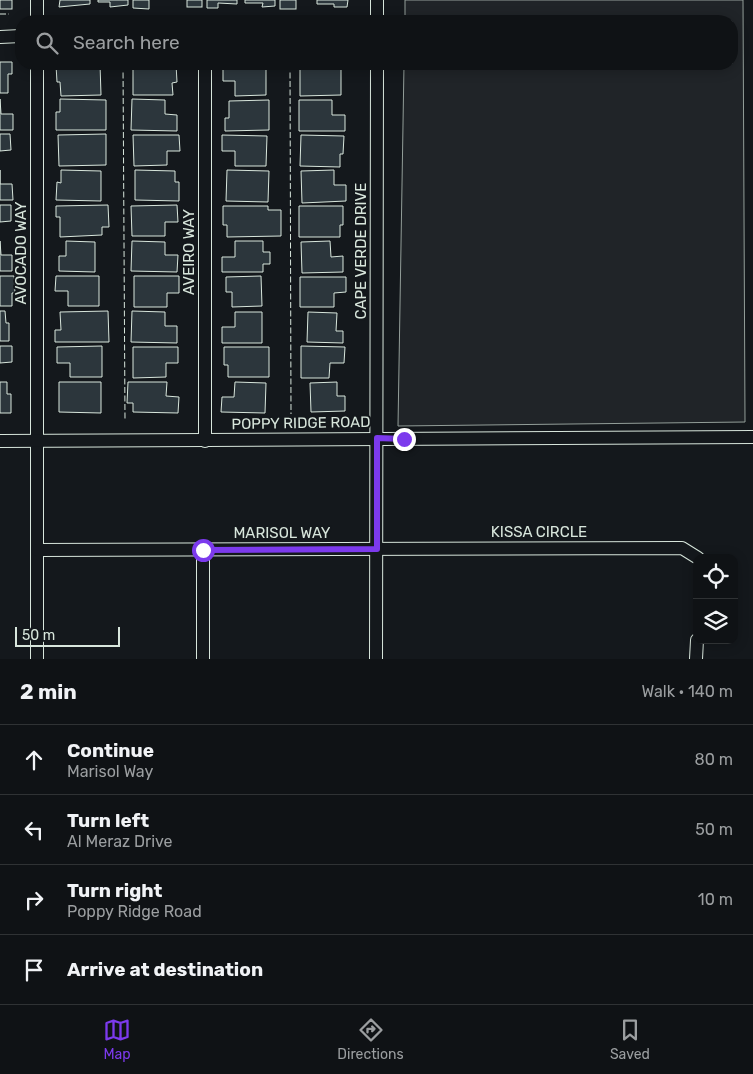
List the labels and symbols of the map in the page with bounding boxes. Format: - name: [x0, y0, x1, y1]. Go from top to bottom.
- street label: CAPE VERDE DRIVE: [352, 183, 370, 319]
- street label: AVOCADO WAY: [12, 201, 30, 305]
- street label: AVEIRO WAY: [180, 209, 198, 295]
- street label: POPPY RIDGE ROAD: [231, 413, 371, 433]
- route end: [393, 428, 416, 451]
- street label: KISSA CIRCLE: [491, 523, 587, 541]
- street label: MARISOL WAY: [233, 524, 331, 542]
- route start: [192, 539, 215, 562]
- scale bar: [15, 624, 120, 647]

